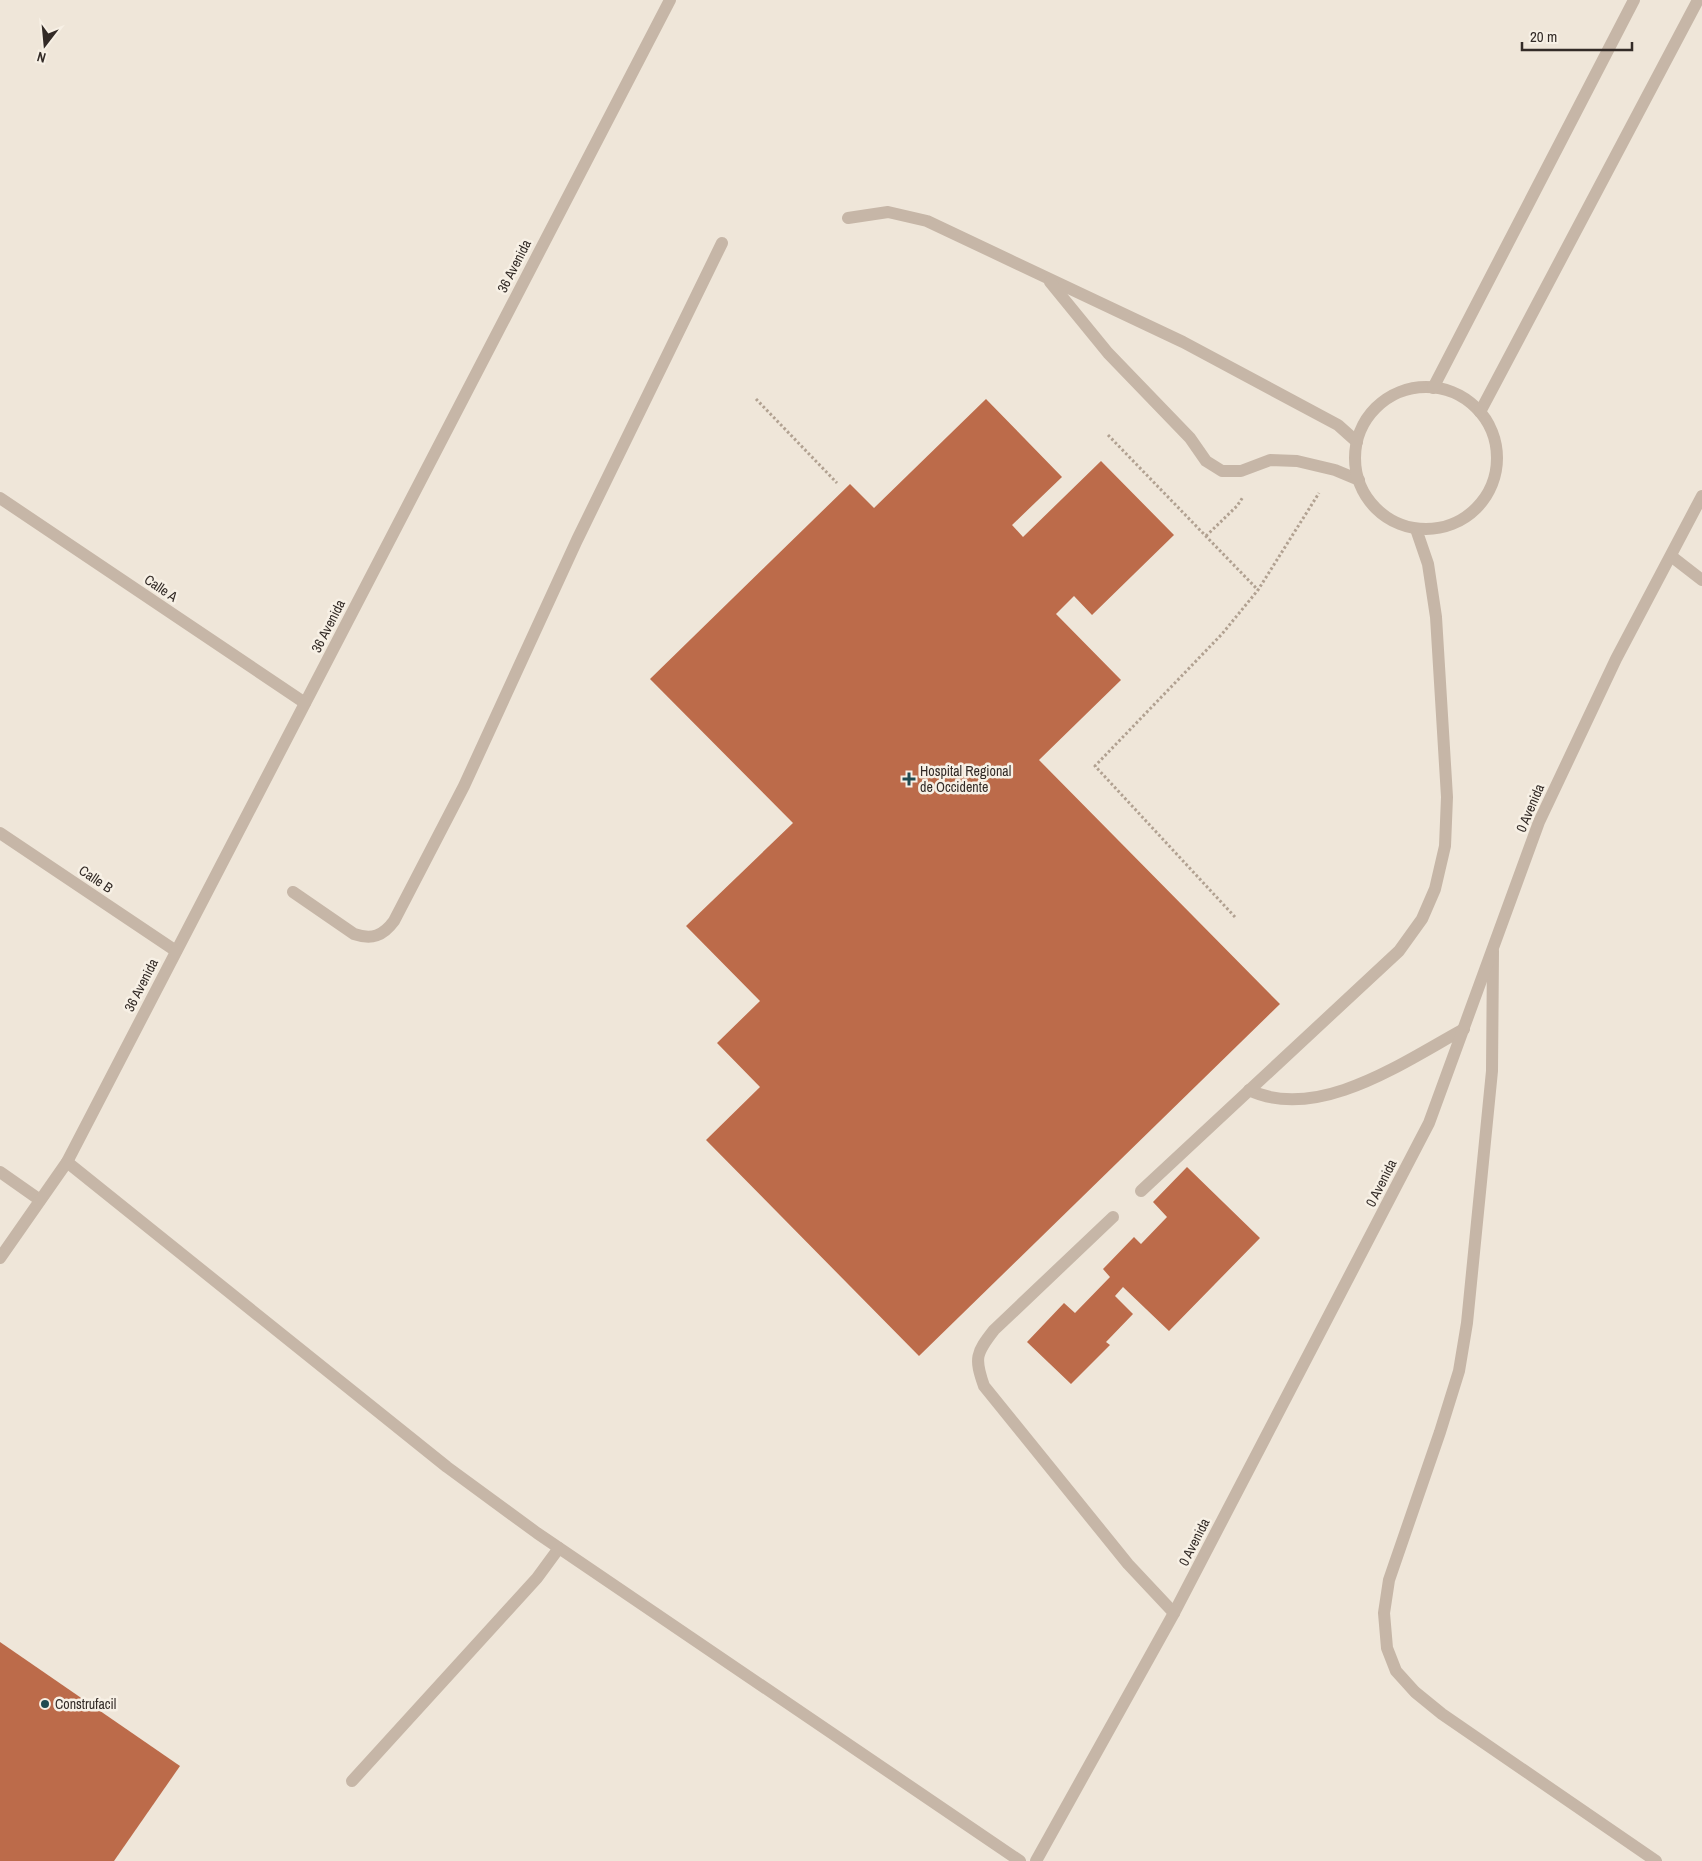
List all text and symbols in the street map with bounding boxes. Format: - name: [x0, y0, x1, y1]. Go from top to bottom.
- north arrow: [20, 20, 70, 70]
- scale bar: [1522, 20, 1632, 52]
- text: 20 m: [1530, 26, 1557, 47]
- text: N: [35, 48, 48, 67]
- street label: 36 Avenida: [493, 236, 535, 296]
- street label: Calle A: [141, 570, 181, 606]
- street label: 36 Avenida: [307, 596, 349, 656]
- place label: Hospital Regional de Occidente: [920, 762, 1011, 796]
- marker: Hospital Regional de Occidente: [902, 772, 916, 786]
- street label: 0 Avenida: [1512, 781, 1548, 835]
- street label: Calle B: [76, 861, 117, 897]
- street label: 36 Avenida: [120, 955, 162, 1015]
- street label: 0 Avenida: [1361, 1156, 1401, 1210]
- street label: 0 Avenida: [1174, 1515, 1214, 1569]
- place label: Construfacil: [55, 1695, 116, 1713]
- marker: Construfacil: [39, 1698, 51, 1710]

